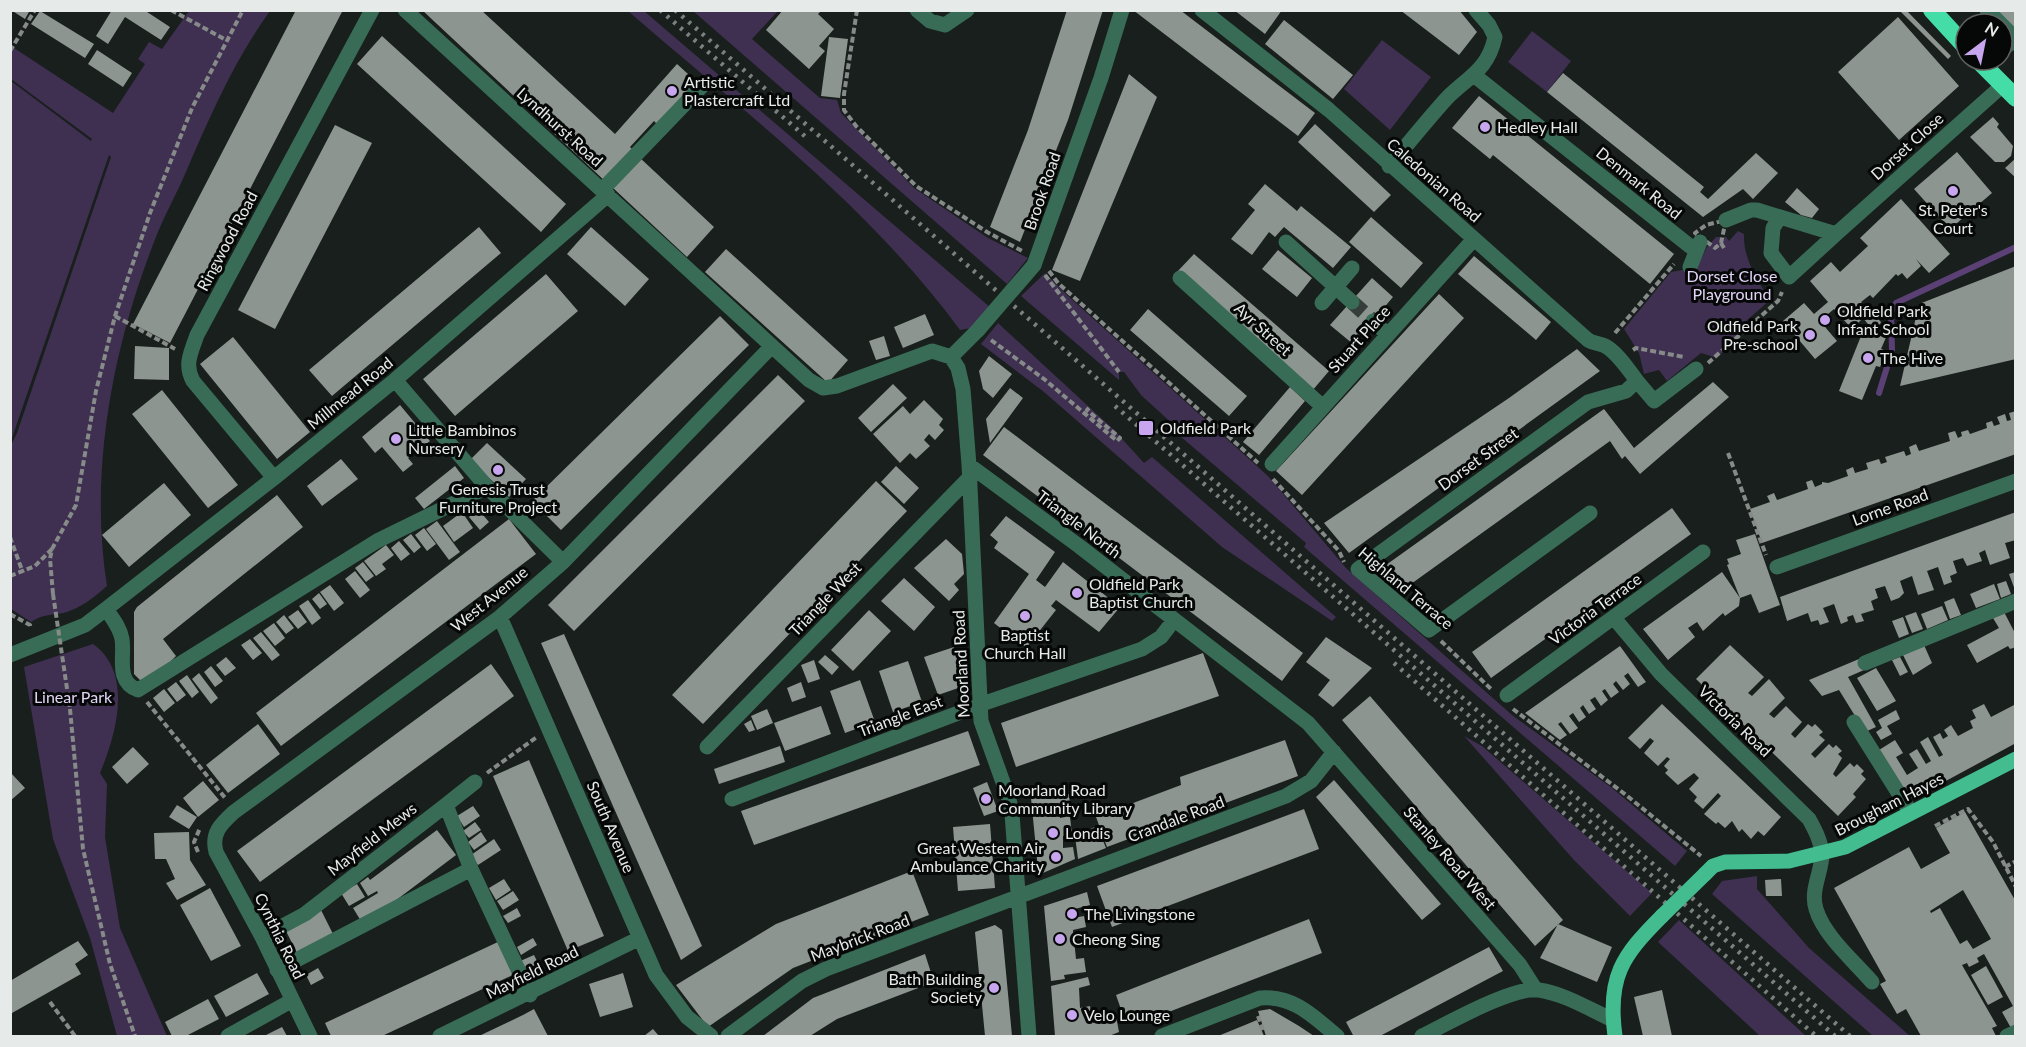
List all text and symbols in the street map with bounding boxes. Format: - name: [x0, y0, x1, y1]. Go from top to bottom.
- north arrow: [1954, 12, 2014, 72]
- text: N: [1982, 18, 2002, 40]
- place label: Artistic Plastercraft Ltd: [684, 72, 790, 109]
- street label: Lyndhurst Road: [514, 83, 607, 170]
- marker: Artistic Plastercraft Ltd: [665, 84, 679, 98]
- street label: Dorset Close: [1867, 108, 1947, 183]
- place label: Hedley Hall: [1497, 117, 1578, 136]
- marker: Hedley Hall: [1478, 120, 1492, 134]
- street label: Caledonian Road: [1384, 134, 1485, 226]
- street label: Denmark Road: [1593, 142, 1686, 223]
- street label: Brook Road: [1019, 149, 1064, 232]
- marker: St. Peter's Court: [1946, 184, 1960, 198]
- street label: Ringwood Road: [192, 188, 261, 294]
- place label: St. Peter's Court: [1918, 200, 1988, 237]
- park label: Dorset Close Playground: [1687, 266, 1777, 303]
- street label: Ayr Street: [1231, 298, 1296, 359]
- street label: Stuart Place: [1324, 301, 1394, 376]
- place label: Oldfield Park Infant School: [1837, 301, 1929, 338]
- marker: Oldfield Park Infant School: [1818, 313, 1832, 327]
- place label: Oldfield Park Pre-school: [1707, 316, 1799, 353]
- marker: Oldfield Park Pre-school: [1803, 328, 1817, 342]
- place label: The Hive: [1880, 348, 1943, 367]
- marker: The Hive: [1861, 351, 1875, 365]
- street label: Millmead Road: [303, 352, 396, 433]
- place label: Oldfield Park: [1160, 418, 1252, 437]
- marker: Oldfield Park: [1137, 419, 1155, 437]
- place label: Little Bambinos Nursery: [408, 420, 516, 457]
- street label: Dorset Street: [1434, 423, 1522, 494]
- marker: Little Bambinos Nursery: [389, 432, 403, 446]
- marker: Genesis Trust Furniture Project: [491, 463, 505, 477]
- place label: Genesis Trust Furniture Project: [439, 479, 557, 516]
- street label: Lorne Road: [1849, 484, 1930, 529]
- street label: Triangle North: [1033, 486, 1125, 561]
- street label: Highland Terrace: [1355, 542, 1458, 633]
- street label: Triangle West: [785, 558, 865, 640]
- street label: West Avenue: [446, 562, 531, 635]
- street label: Victoria Terrace: [1545, 569, 1645, 649]
- place label: Oldfield Park Baptist Church: [1089, 574, 1193, 611]
- marker: Oldfield Park Baptist Church: [1070, 586, 1084, 600]
- marker: Baptist Church Hall: [1018, 609, 1032, 623]
- street label: Moorland Road: [948, 610, 973, 718]
- place label: Baptist Church Hall: [984, 625, 1066, 662]
- street label: Victoria Road: [1695, 681, 1776, 760]
- park label: Linear Park: [34, 687, 113, 706]
- street label: Triangle East: [855, 691, 945, 740]
- street label: Brougham Hayes: [1831, 768, 1946, 839]
- street label: South Avenue: [584, 778, 639, 876]
- place label: Moorland Road Community Library: [998, 780, 1133, 817]
- street label: Crandale Road: [1125, 791, 1227, 846]
- marker: Moorland Road Community Library: [979, 792, 993, 806]
- street label: Mayfield Mews: [323, 798, 420, 879]
- street label: Stanley Road West: [1400, 802, 1501, 914]
- place label: Londis: [1065, 823, 1110, 842]
- marker: Londis: [1046, 826, 1060, 840]
- place label: Great Western Air Ambulance Charity: [910, 838, 1045, 875]
- marker: Great Western Air Ambulance Charity: [1049, 850, 1063, 864]
- street label: Cynthia Road: [251, 890, 309, 982]
- place label: The Livingstone: [1084, 904, 1195, 923]
- marker: The Livingstone: [1065, 907, 1079, 921]
- street label: Maybrick Road: [808, 910, 912, 965]
- place label: Cheong Sing: [1072, 929, 1160, 948]
- marker: Cheong Sing: [1053, 932, 1067, 946]
- street label: Mayfield Road: [482, 941, 581, 1002]
- place label: Bath Building Society: [888, 969, 983, 1006]
- marker: Bath Building Society: [987, 981, 1001, 995]
- place label: Velo Lounge: [1084, 1005, 1170, 1024]
- marker: Velo Lounge: [1065, 1008, 1079, 1022]

